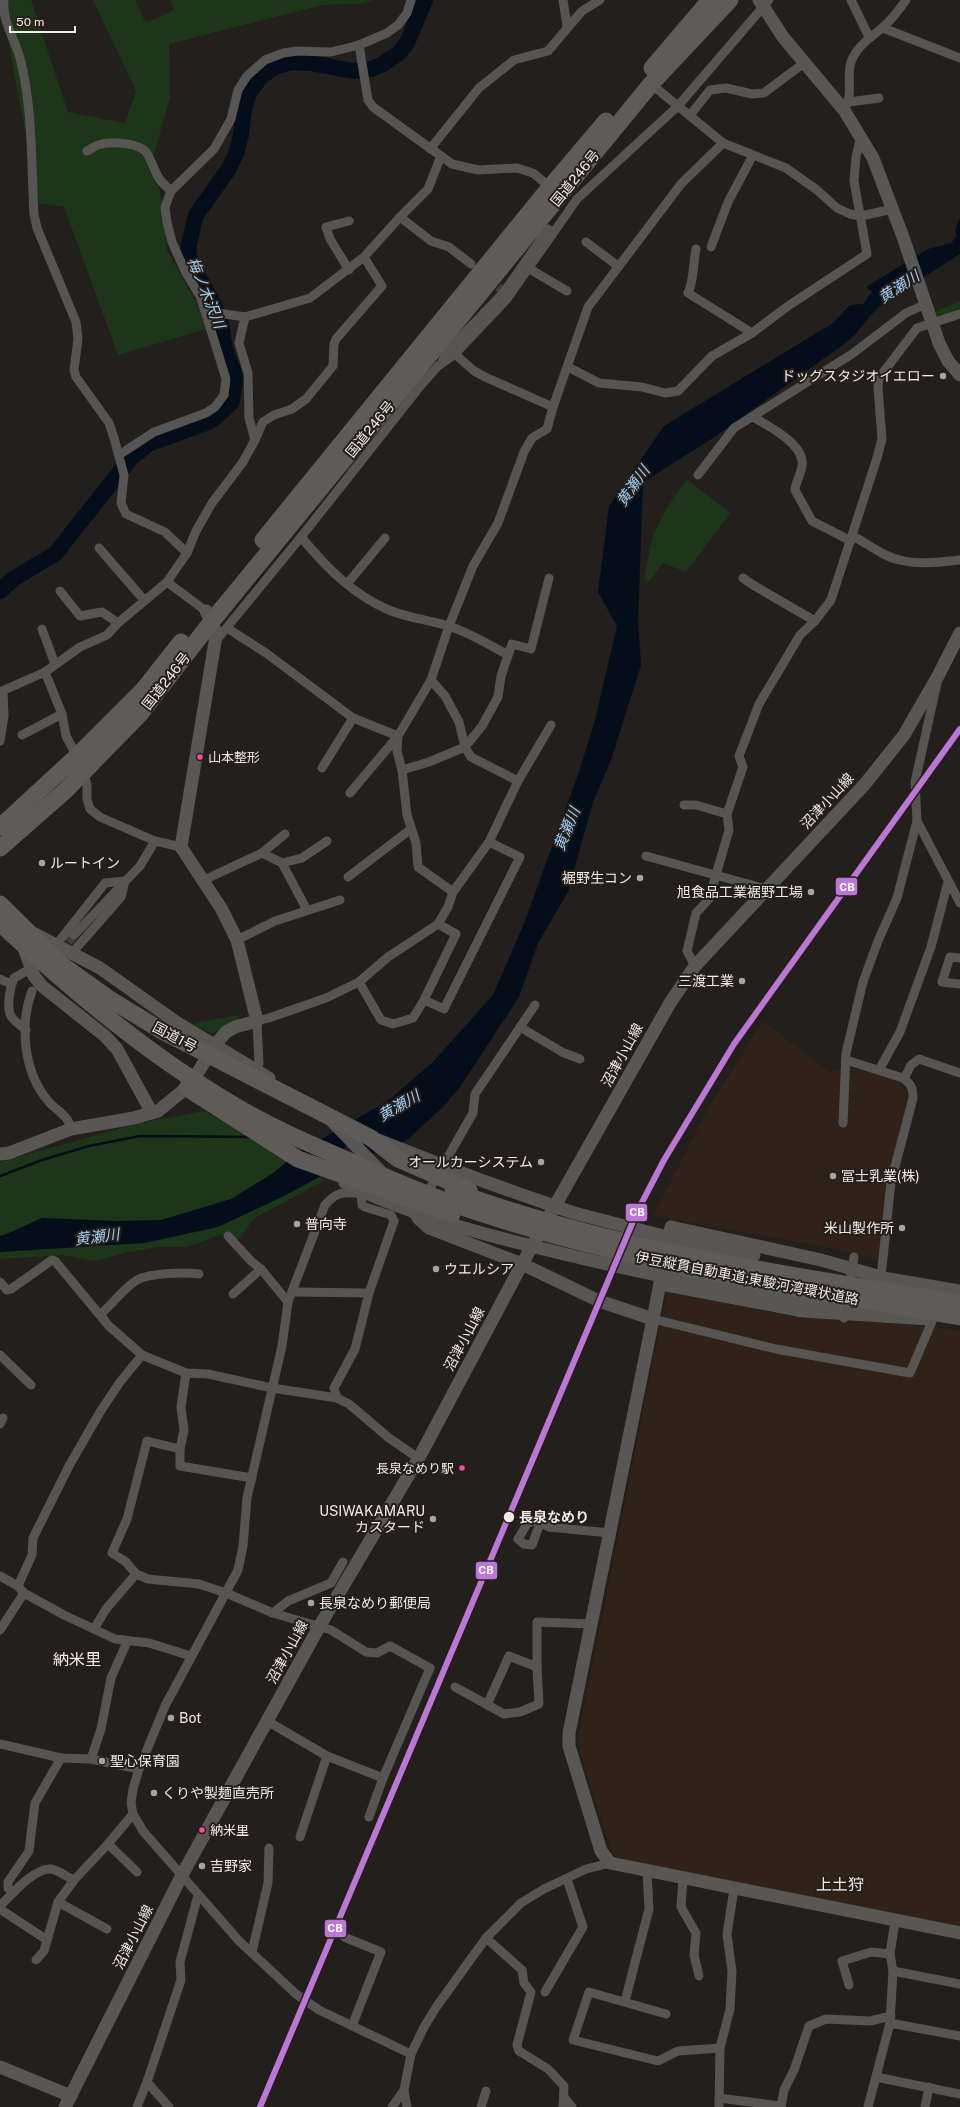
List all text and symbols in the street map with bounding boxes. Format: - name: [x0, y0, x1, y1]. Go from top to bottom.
- scale bar: [10, 8, 75, 34]
- text: 50 m: [16, 15, 44, 29]
- street label: 国道246号: [547, 147, 603, 209]
- water label: 梅ノ木沢川: [185, 255, 229, 333]
- water label: 黄瀬川: [875, 266, 924, 306]
- place label: ドッグスタジオイエロー: [781, 368, 935, 384]
- marker: ドッグスタジオイエロー: [938, 371, 948, 381]
- street label: 国道246号: [342, 398, 398, 460]
- water label: 黄瀬川: [613, 461, 654, 509]
- street label: 国道246号: [139, 649, 193, 713]
- place label: 山本整形: [208, 750, 260, 765]
- marker: 山本整形: [195, 752, 205, 762]
- street label: 沼津小山線: [797, 770, 857, 832]
- water label: 黄瀬川: [550, 803, 584, 853]
- place label: ルートイン: [50, 855, 120, 871]
- marker: ルートイン: [37, 858, 47, 868]
- place label: 裾野生コン: [562, 870, 632, 886]
- marker: 裾野生コン: [635, 873, 645, 883]
- line badge: CB: [835, 877, 858, 896]
- text: CB: [839, 881, 855, 893]
- place label: 旭食品工業裾野工場: [677, 884, 803, 900]
- marker: 旭食品工業裾野工場: [806, 887, 816, 897]
- place label: 三渡工業: [678, 973, 734, 989]
- marker: 三渡工業: [737, 976, 747, 986]
- street label: 国道1号: [150, 1019, 200, 1055]
- street label: 沼津小山線: [598, 1021, 646, 1089]
- water label: 黄瀬川: [375, 1086, 424, 1124]
- place label: オールカーシステム: [408, 1154, 533, 1170]
- marker: オールカーシステム: [536, 1157, 546, 1167]
- place label: 冨士乳業(株): [841, 1168, 920, 1184]
- marker: 冨士乳業(株): [828, 1171, 838, 1181]
- line badge: CB: [625, 1203, 648, 1222]
- text: CB: [629, 1206, 645, 1218]
- place label: 普向寺: [305, 1216, 347, 1232]
- marker: 普向寺: [292, 1219, 302, 1229]
- place label: 米山製作所: [824, 1220, 894, 1236]
- marker: 米山製作所: [897, 1223, 907, 1233]
- water label: 黄瀬川: [74, 1225, 122, 1248]
- street label: 伊豆縦貫自動車道;東駿河湾環状道路: [634, 1248, 860, 1308]
- place label: ウエルシア: [444, 1261, 514, 1277]
- marker: ウエルシア: [431, 1264, 441, 1274]
- street label: 沼津小山線: [441, 1304, 487, 1374]
- place label: 長泉なめり駅: [376, 1461, 454, 1476]
- marker: 長泉なめり駅: [457, 1463, 467, 1473]
- place label: USIWAKAMARU カスタード: [319, 1503, 425, 1535]
- place label: 長泉なめり: [519, 1509, 589, 1525]
- marker: 長泉なめり: [502, 1510, 516, 1524]
- marker: USIWAKAMARU カスタード: [428, 1514, 438, 1524]
- line badge: CB: [475, 1561, 498, 1580]
- text: CB: [478, 1564, 494, 1576]
- place label: 長泉なめり郵便局: [319, 1595, 431, 1611]
- marker: 長泉なめり郵便局: [306, 1598, 316, 1608]
- street label: 沼津小山線: [263, 1618, 311, 1686]
- district label: 納米里: [53, 1650, 101, 1669]
- place label: Bot: [179, 1710, 201, 1726]
- marker: Bot: [166, 1713, 176, 1723]
- place label: 聖心保育園: [110, 1753, 180, 1769]
- marker: 聖心保育園: [97, 1756, 107, 1766]
- place label: くりや製麺直売所: [162, 1785, 274, 1801]
- marker: くりや製麺直売所: [149, 1788, 159, 1798]
- place label: 納米里: [210, 1823, 249, 1838]
- marker: 納米里: [197, 1825, 207, 1835]
- place label: 吉野家: [210, 1858, 252, 1874]
- marker: 吉野家: [197, 1861, 207, 1871]
- district label: 上土狩: [816, 1875, 864, 1894]
- street label: 沼津小山線: [110, 1902, 156, 1972]
- line badge: CB: [324, 1919, 347, 1938]
- text: CB: [327, 1922, 343, 1934]

